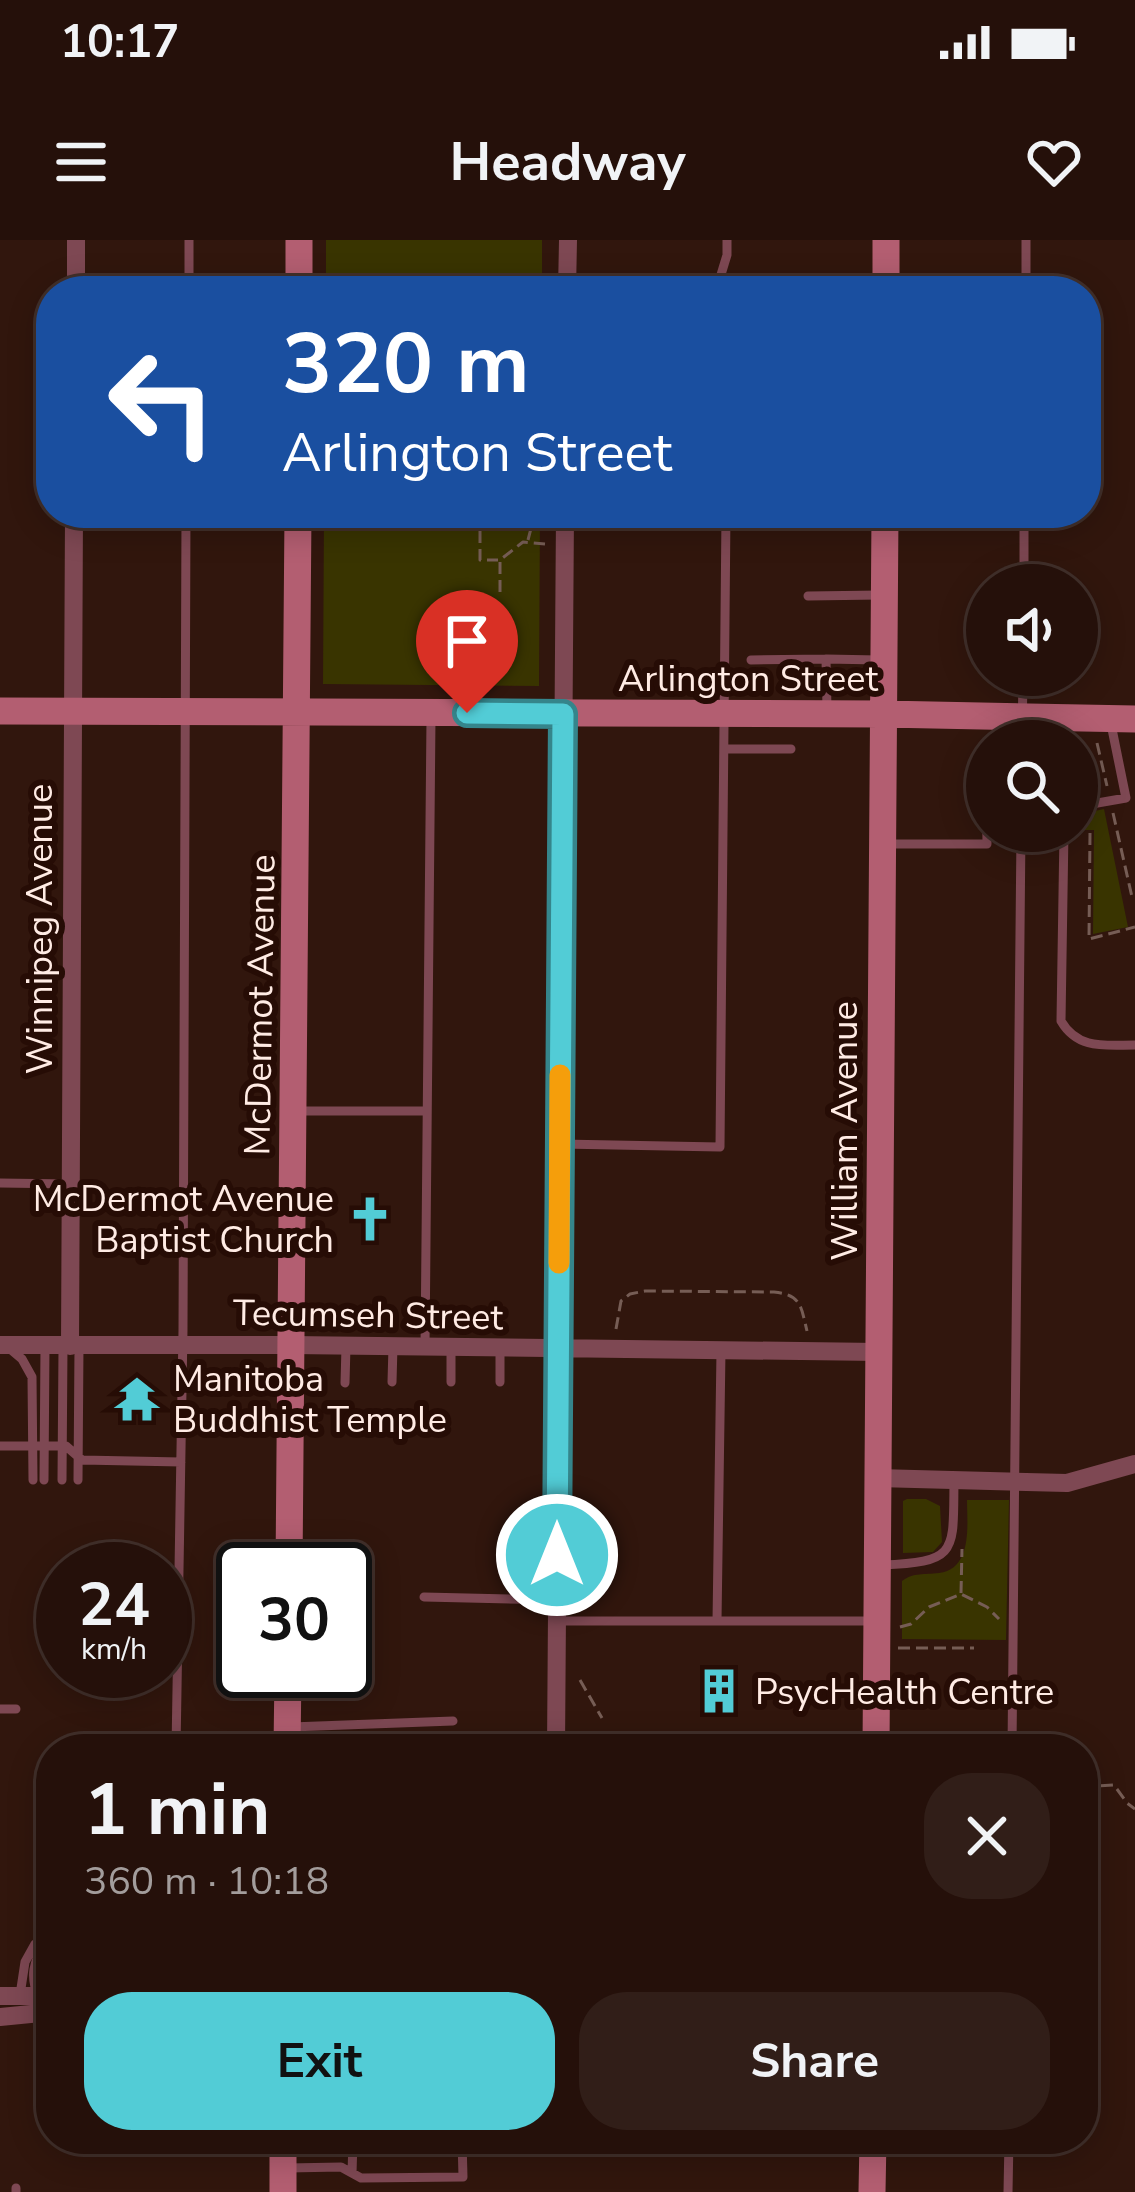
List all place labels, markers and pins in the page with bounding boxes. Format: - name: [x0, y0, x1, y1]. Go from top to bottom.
- pin: [416, 590, 518, 713]
- place label: McDermot Avenue Baptist Church: [33, 1175, 334, 1265]
- church icon: McDermot Avenue Baptist Church: [345, 1194, 395, 1244]
- place label: Manitoba Buddhist Temple: [173, 1355, 447, 1445]
- temple icon: Manitoba Buddhist Temple: [112, 1374, 162, 1424]
- building icon: PsycHealth Centre: [694, 1666, 744, 1716]
- place label: PsycHealth Centre: [755, 1668, 1054, 1717]

